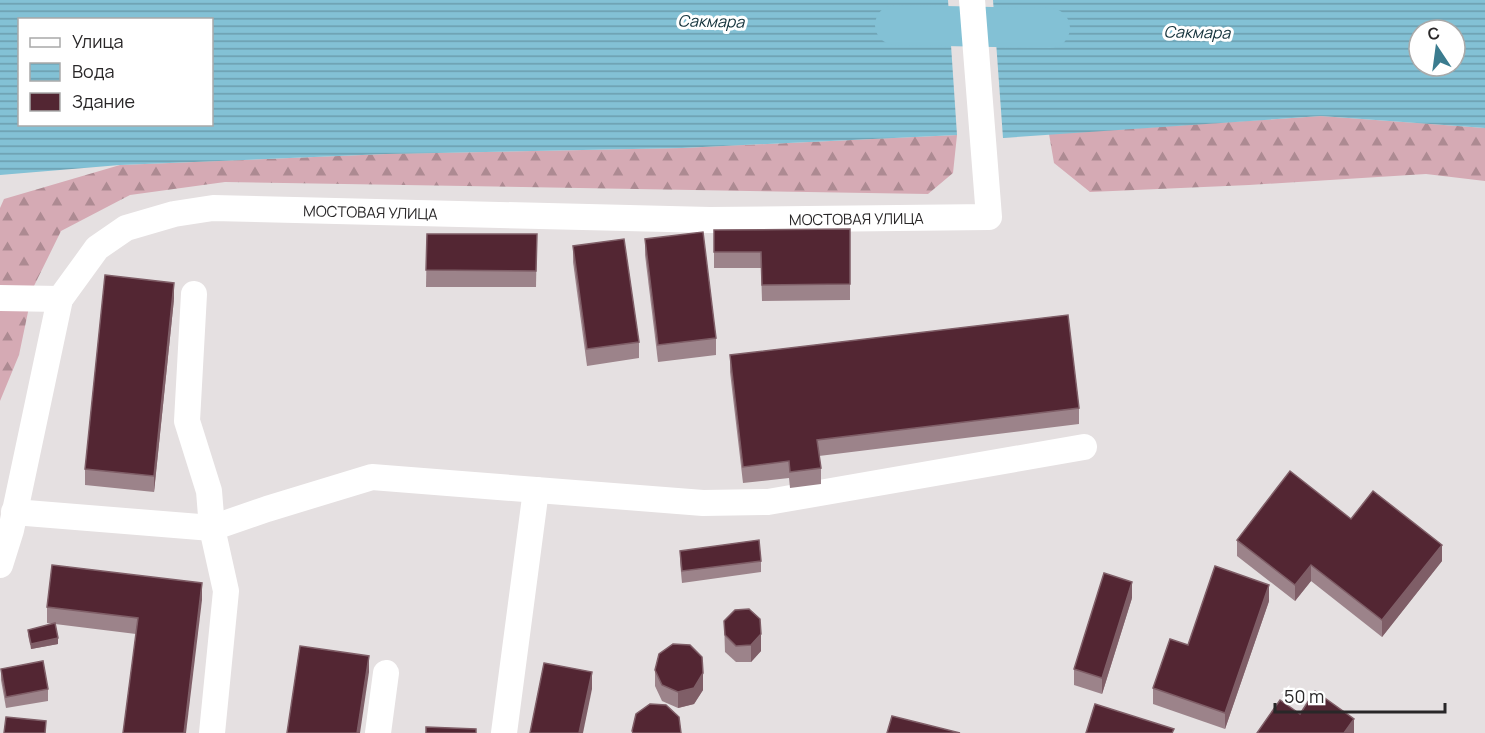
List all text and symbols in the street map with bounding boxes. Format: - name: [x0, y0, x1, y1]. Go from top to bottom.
- water label: Сакмара: [678, 9, 746, 33]
- legend: [18, 18, 213, 126]
- north arrow: [1407, 18, 1467, 78]
- water label: Сакмара: [1164, 20, 1232, 44]
- text: С: [1425, 21, 1442, 45]
- text: Улица: [72, 29, 124, 53]
- text: Вода: [72, 59, 114, 83]
- text: Здание: [72, 89, 135, 113]
- street label: МОСТОВАЯ УЛИЦА: [303, 200, 438, 224]
- street label: МОСТОВАЯ УЛИЦА: [789, 207, 924, 230]
- scale bar: [1275, 676, 1444, 714]
- text: 50 m: [1284, 684, 1324, 708]

